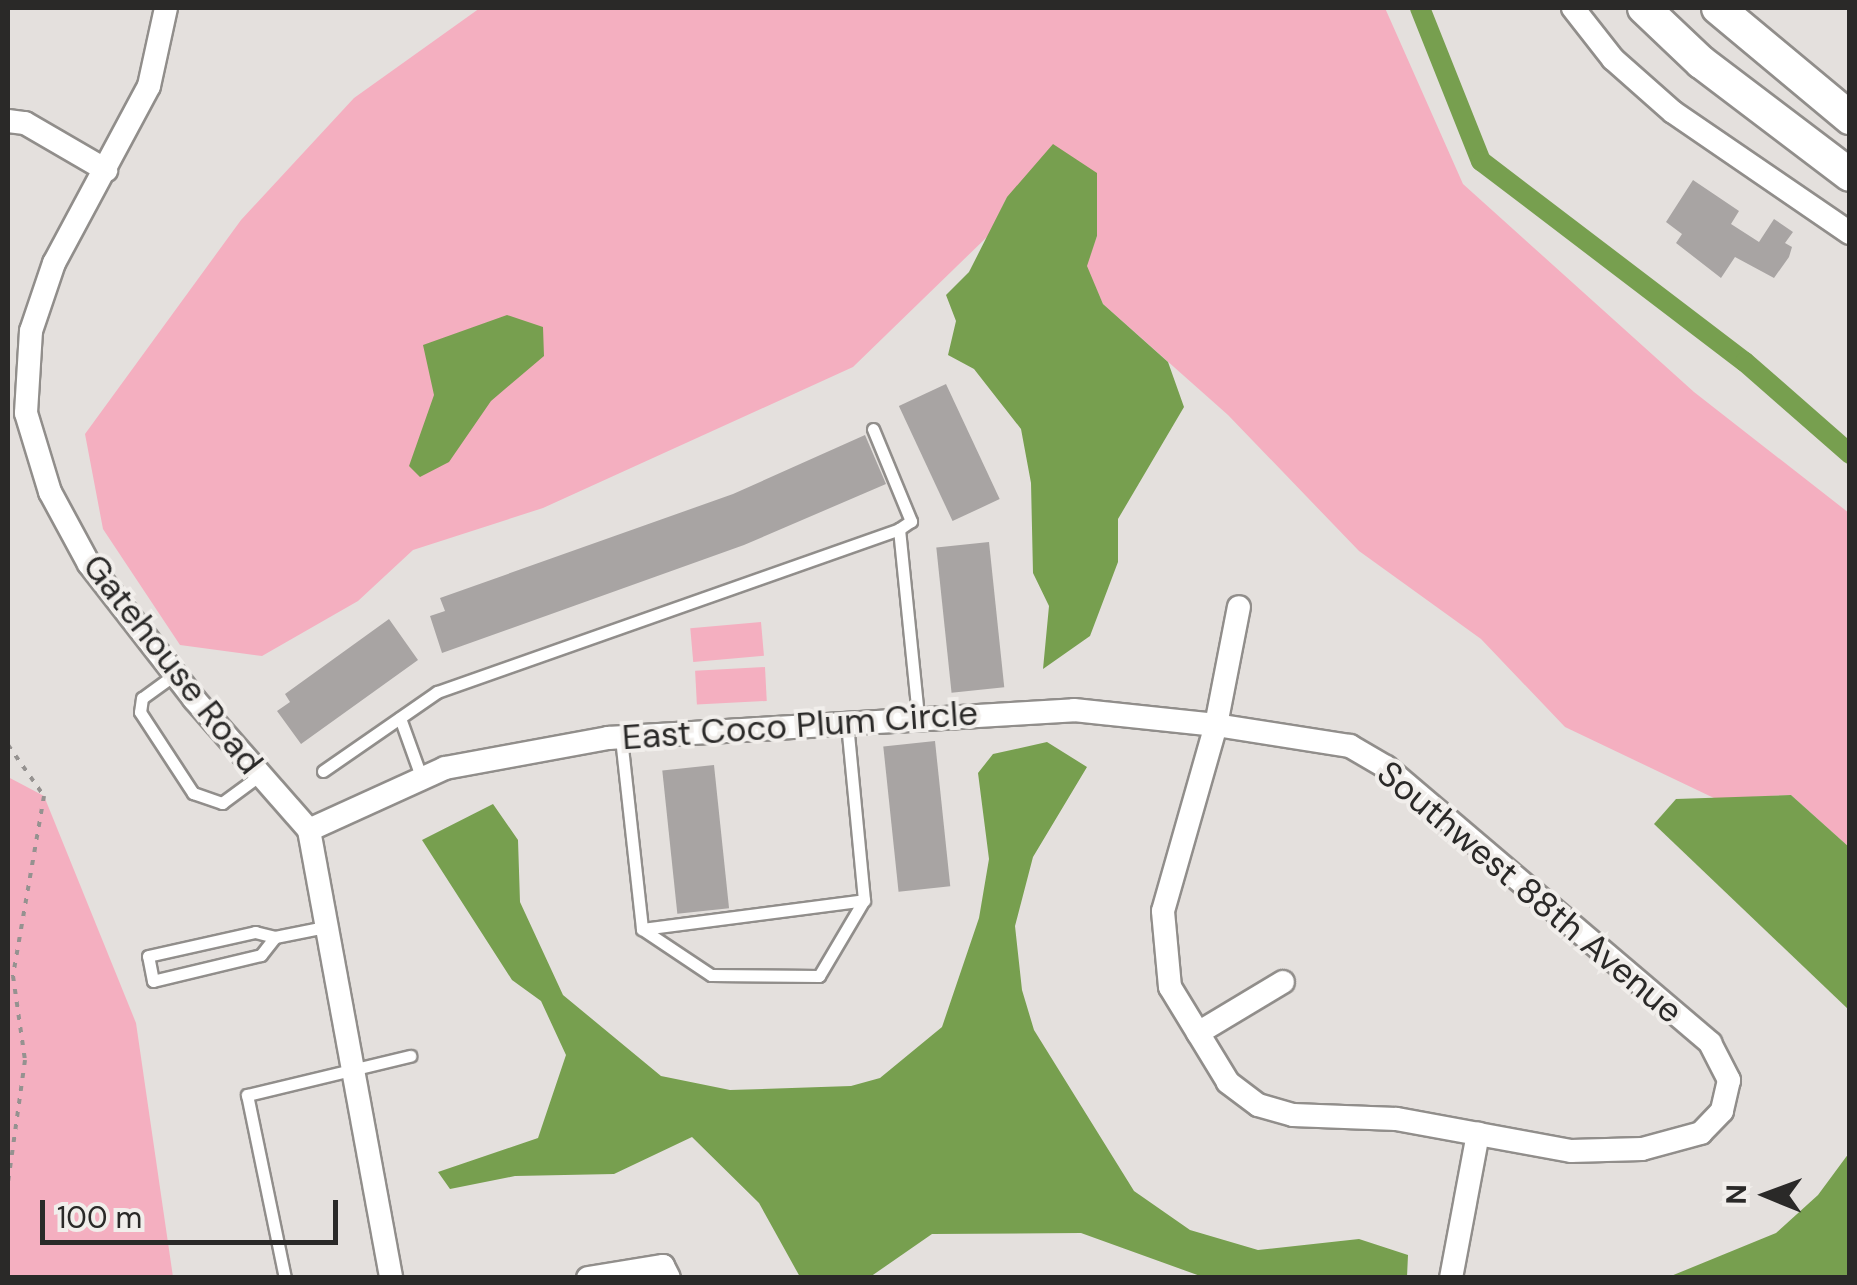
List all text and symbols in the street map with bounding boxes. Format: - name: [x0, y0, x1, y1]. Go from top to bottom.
- street label: Gatehouse Road: [74, 546, 272, 782]
- street label: East Coco Plum Circle: [621, 692, 979, 758]
- street label: Southwest 88th Avenue: [1369, 752, 1691, 1032]
- north arrow: [1717, 1145, 1817, 1245]
- scale bar: [45, 1180, 342, 1242]
- text: N: [1718, 1184, 1755, 1205]
- text: 100 m: [57, 1198, 142, 1237]

